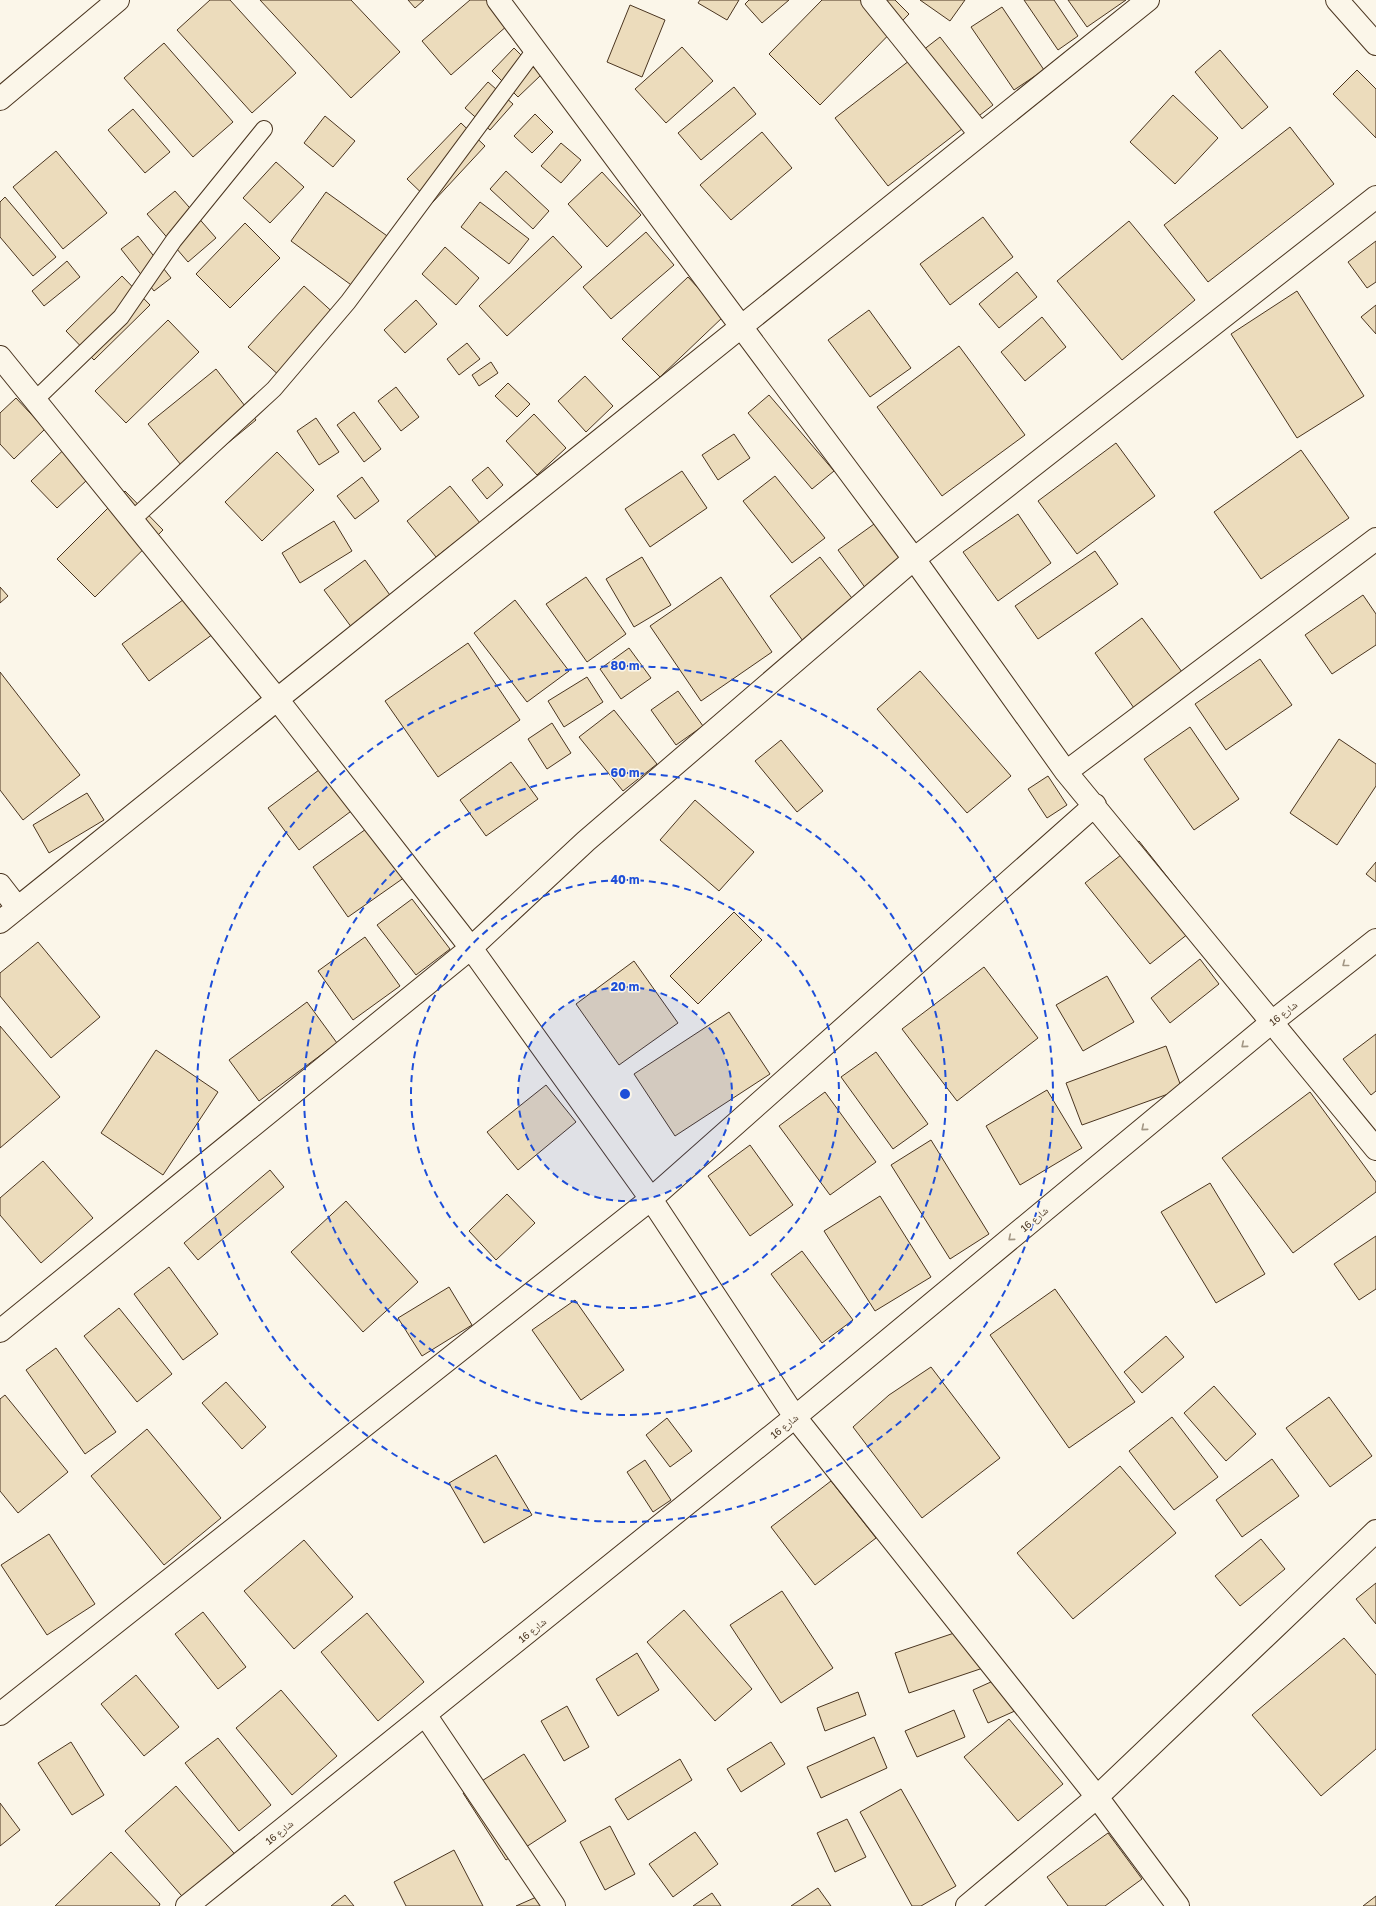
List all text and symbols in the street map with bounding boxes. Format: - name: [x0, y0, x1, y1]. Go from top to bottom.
- text: 80 m: [611, 658, 639, 673]
- text: 60 m: [611, 765, 639, 780]
- text: 40 m: [611, 872, 639, 887]
- one-way arrow: [1343, 960, 1350, 967]
- text: 20 m: [611, 979, 639, 994]
- street label: شارع 16: [1267, 998, 1300, 1028]
- one-way arrow: [1241, 1041, 1248, 1048]
- centre of rings: [618, 1087, 632, 1101]
- one-way arrow: [1141, 1124, 1148, 1131]
- street label: شارع 16: [1018, 1204, 1051, 1235]
- one-way arrow: [1009, 1233, 1016, 1240]
- street label: شارع 16: [768, 1411, 801, 1442]
- street label: شارع 16: [516, 1615, 549, 1646]
- street label: شارع 16: [263, 1817, 296, 1848]

